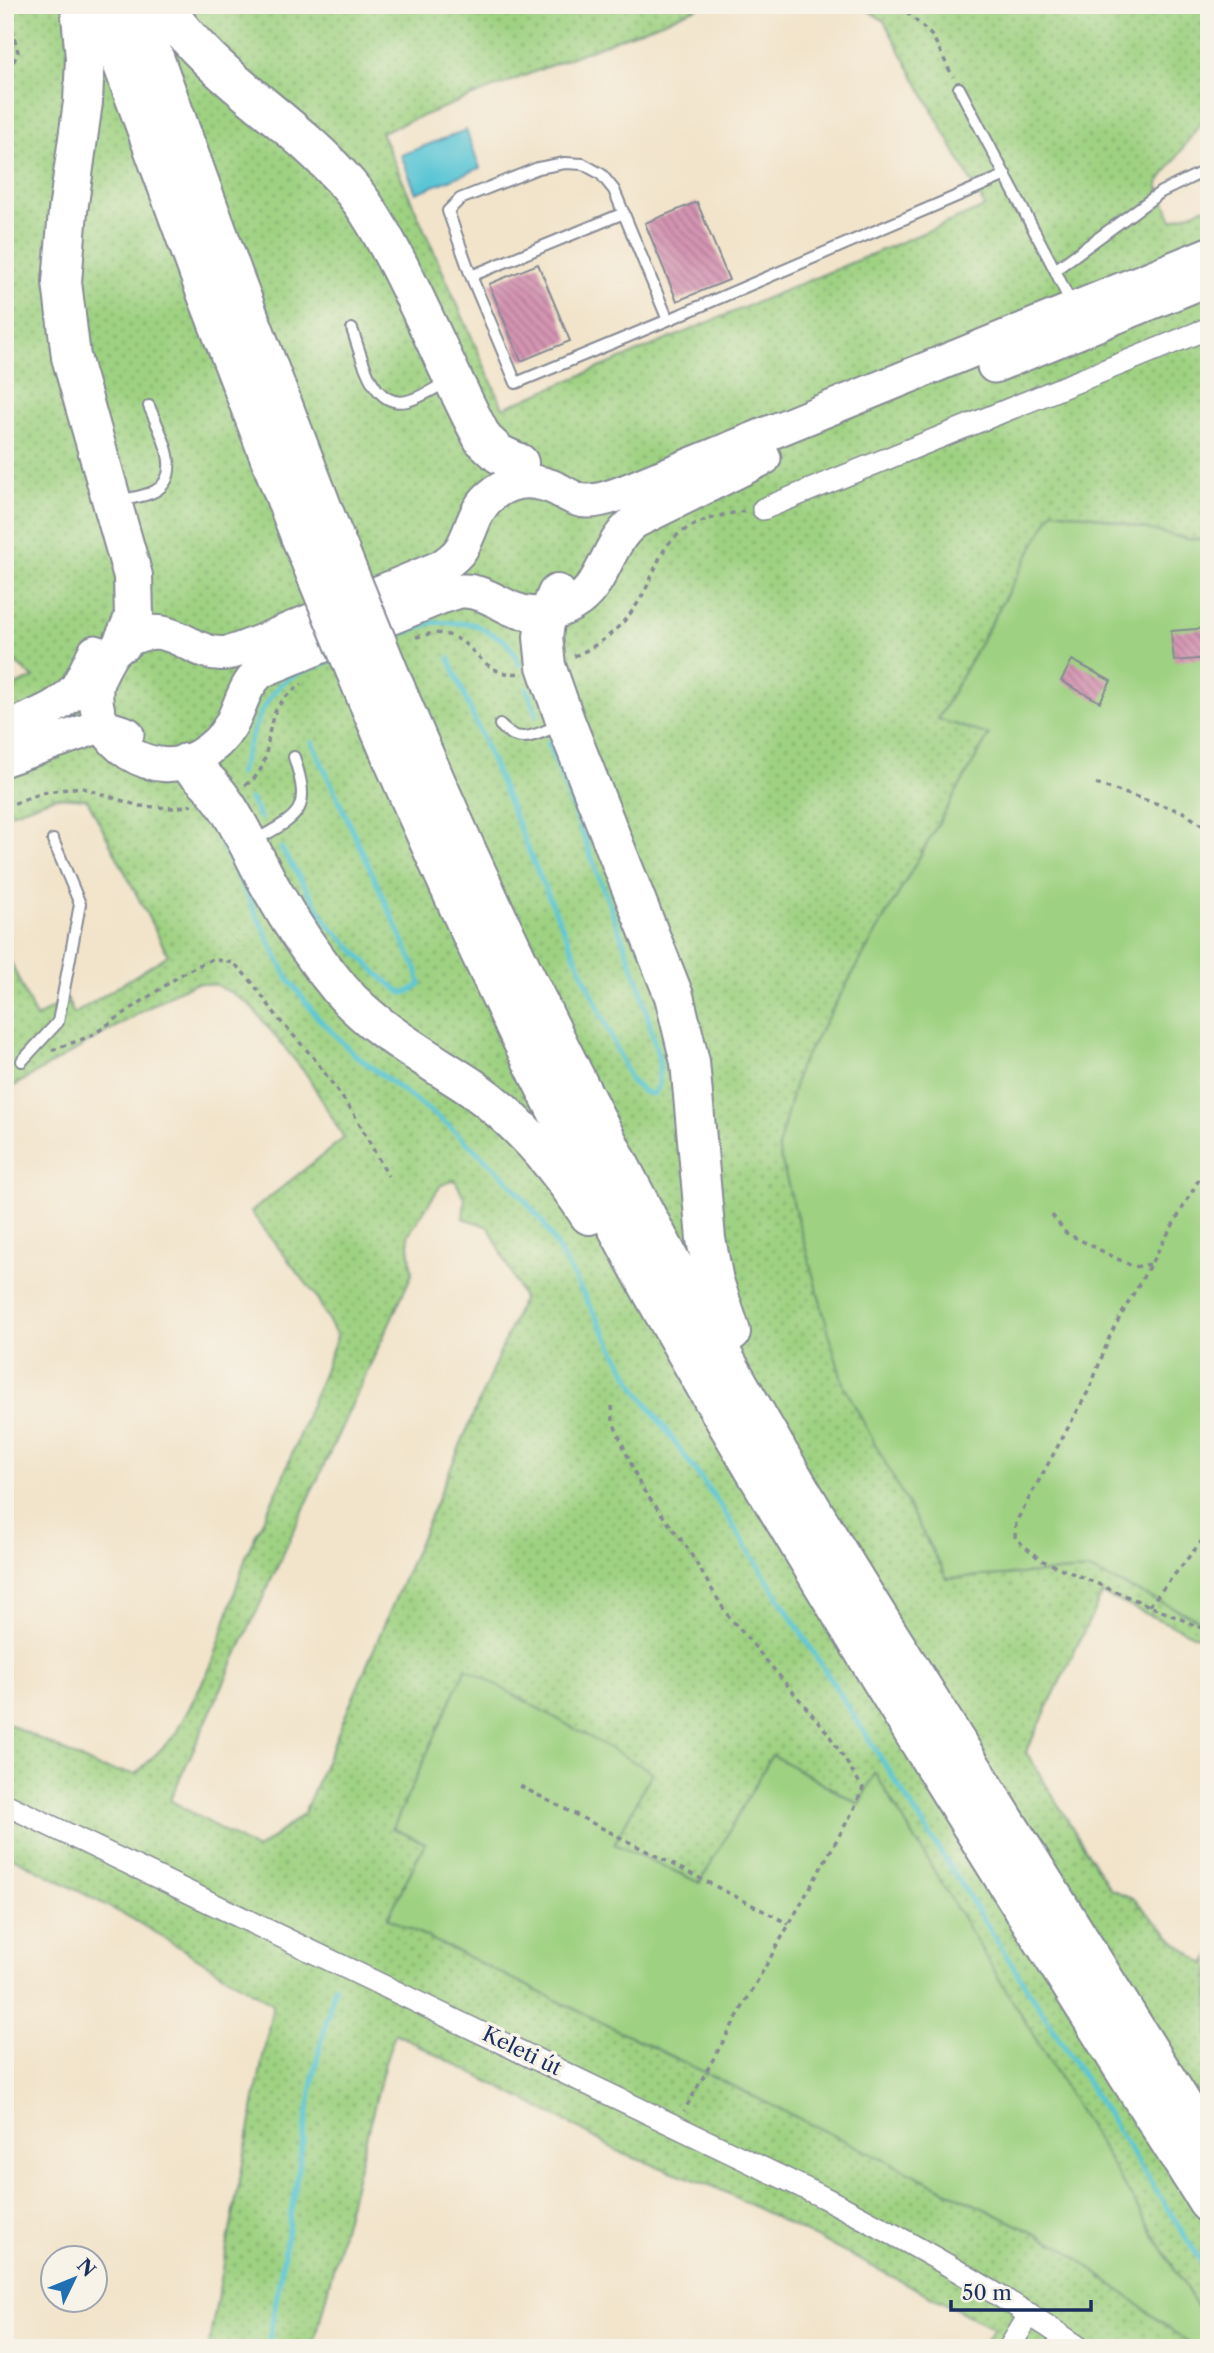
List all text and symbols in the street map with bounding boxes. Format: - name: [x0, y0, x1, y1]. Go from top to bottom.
- street label: Keleti út: [479, 2021, 566, 2081]
- north arrow: [38, 2244, 108, 2314]
- text: N: [72, 2254, 100, 2282]
- scale bar: [951, 2269, 1092, 2313]
- text: 50 m: [962, 2280, 1012, 2305]

